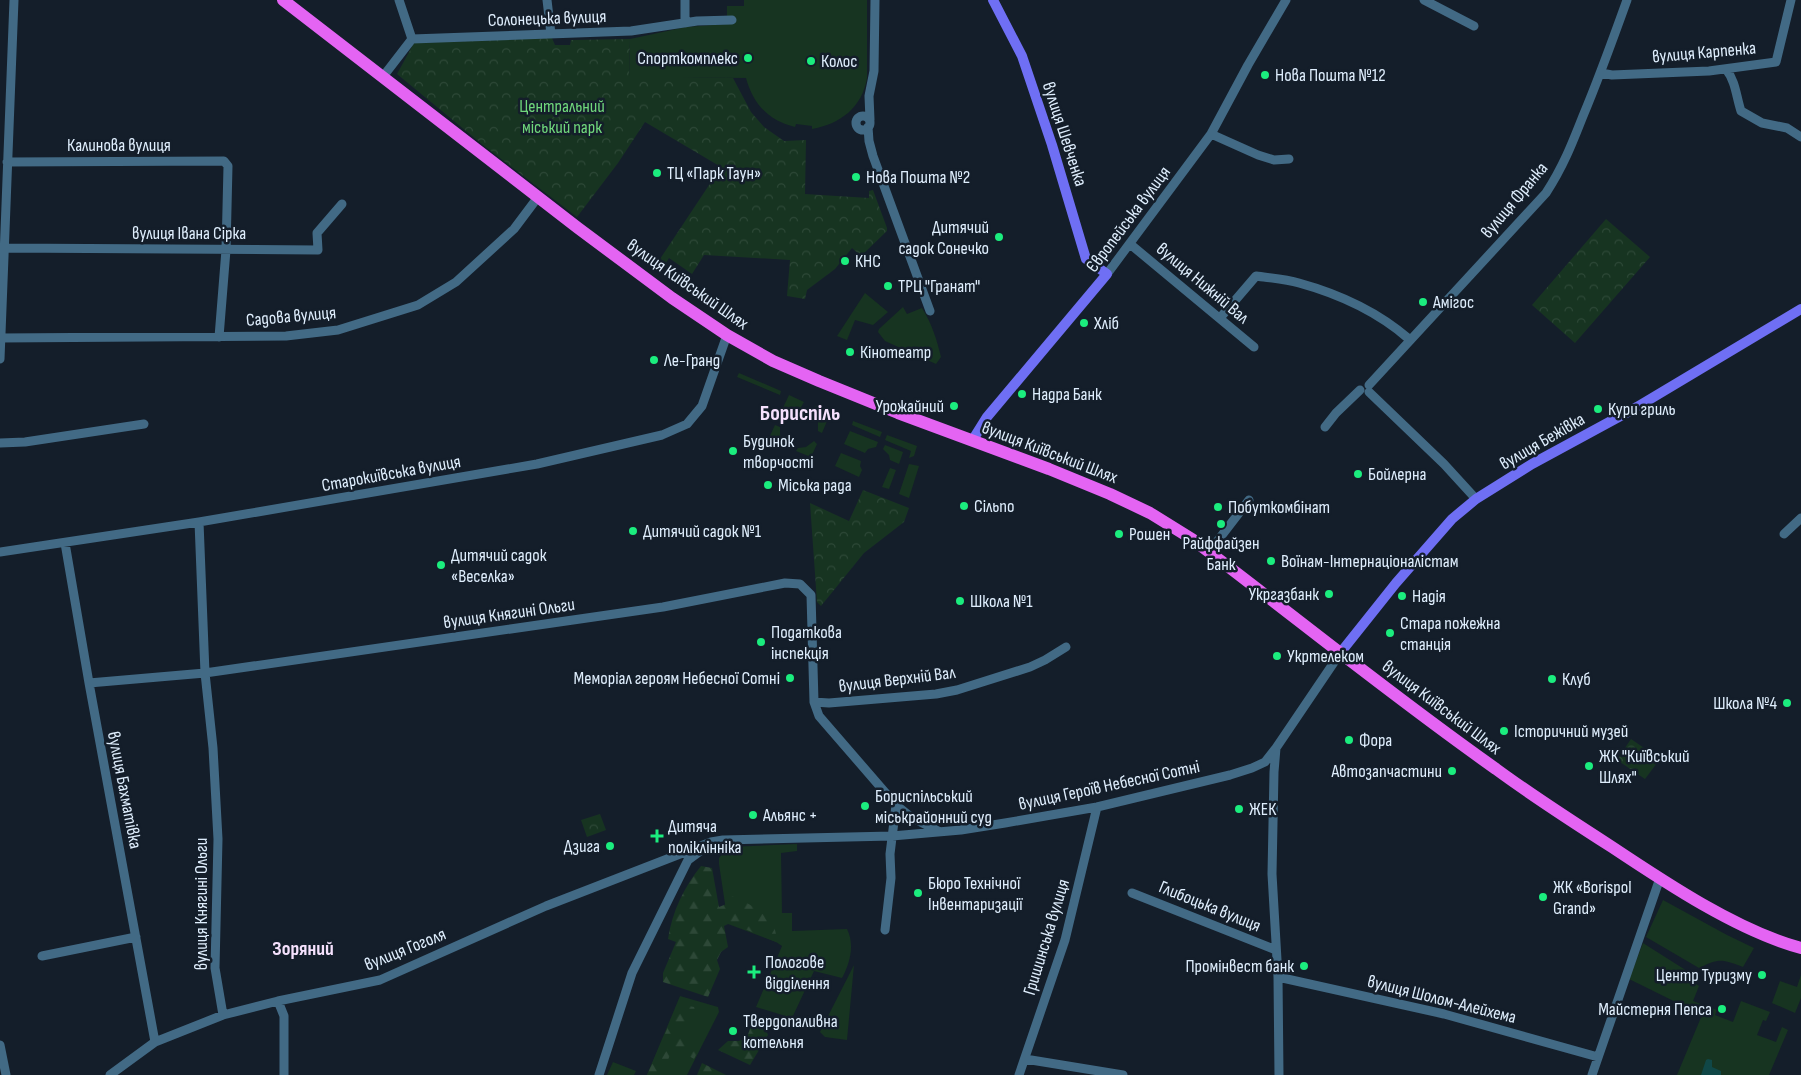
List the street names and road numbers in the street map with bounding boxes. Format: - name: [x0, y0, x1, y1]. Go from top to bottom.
- street label: Солонецька вулиця: [487, 6, 607, 31]
- street label: вулиця Карпенка: [1651, 37, 1757, 67]
- street label: вулиця Шевченка: [1038, 79, 1091, 189]
- street label: Калинова вулиця: [67, 135, 171, 156]
- street label: вулиця Франка: [1477, 158, 1552, 243]
- street label: Європейська вулиця: [1082, 162, 1175, 276]
- street label: вулиця Івана Сірка: [132, 223, 246, 244]
- street label: вулиця Київський Шлях: [623, 235, 753, 334]
- street label: вулиця Нижній Вал: [1152, 239, 1254, 329]
- street label: Садова вулиця: [245, 302, 337, 331]
- street label: вулиця Бежівка: [1496, 409, 1589, 474]
- street label: вулиця Київський Шлях: [979, 417, 1121, 488]
- street label: Старокиївська вулиця: [320, 451, 462, 496]
- street label: вулиця Княгині Ольги: [442, 594, 576, 633]
- street label: вулиця Київський Шлях: [1378, 656, 1506, 759]
- street label: вулиця Верхній Вал: [837, 662, 957, 697]
- street label: вулиця Бахматівка: [103, 730, 146, 850]
- street label: вулиця Героїв Небесної Сотні: [1017, 756, 1202, 815]
- street label: вулиця Княгині Ольги: [191, 838, 212, 970]
- street label: Глибоцька вулиця: [1156, 876, 1264, 936]
- street label: Гришинська вулиця: [1019, 877, 1074, 998]
- street label: вулиця Гоголя: [361, 924, 449, 975]
- street label: вулиця Шолом-Алейхема: [1365, 971, 1519, 1028]

